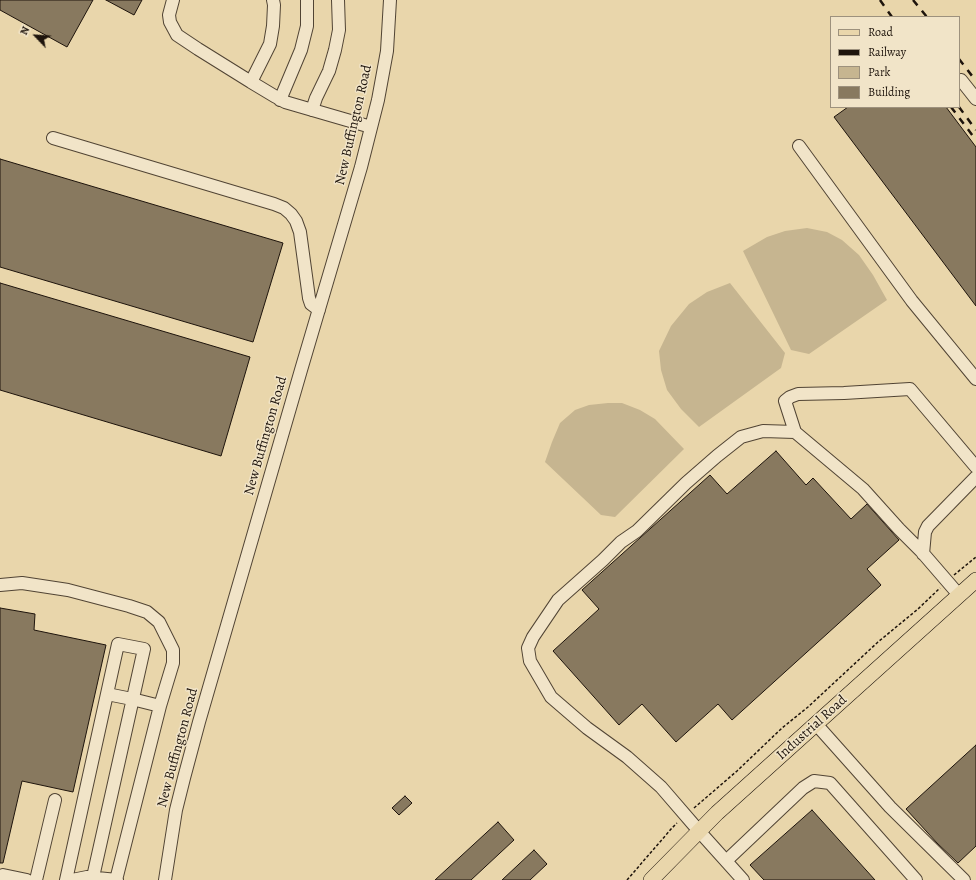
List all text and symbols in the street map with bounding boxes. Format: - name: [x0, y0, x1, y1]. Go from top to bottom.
- north arrow: [16, 16, 56, 56]
- legend: [830, 16, 960, 108]
- text: N: [16, 24, 33, 38]
- text: Road: [868, 24, 893, 40]
- text: Railway: [868, 44, 906, 60]
- street label: New Buffington Road: [332, 63, 376, 187]
- text: Park: [868, 64, 891, 80]
- text: Building: [868, 84, 910, 100]
- street label: New Buffington Road: [241, 375, 291, 497]
- street label: New Buffington Road: [154, 686, 202, 810]
- street label: Industrial Road: [773, 692, 851, 764]

